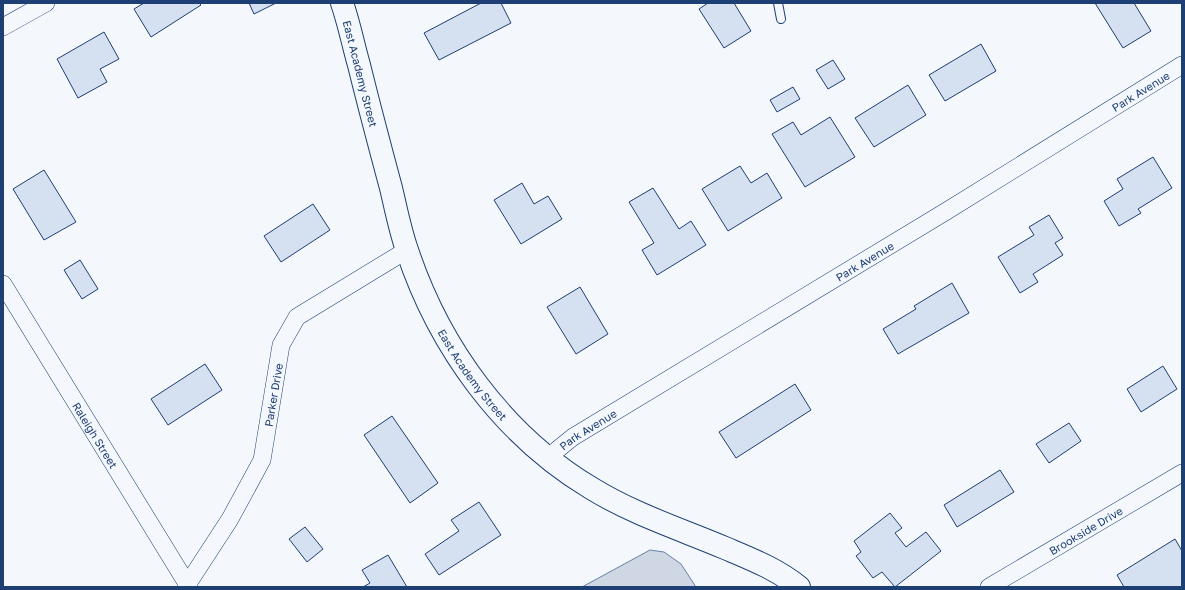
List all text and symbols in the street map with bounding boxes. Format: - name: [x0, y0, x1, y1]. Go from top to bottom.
- street label: East Academy Street: [341, 19, 381, 128]
- street label: Park Avenue: [1109, 68, 1172, 114]
- street label: Park Avenue: [833, 238, 896, 283]
- street label: East Academy Street: [436, 326, 510, 423]
- street label: Parker Drive: [261, 362, 284, 428]
- street label: Raleigh Street: [70, 399, 121, 470]
- street label: Park Avenue: [556, 406, 619, 452]
- street label: Brookside Drive: [1046, 503, 1124, 557]

